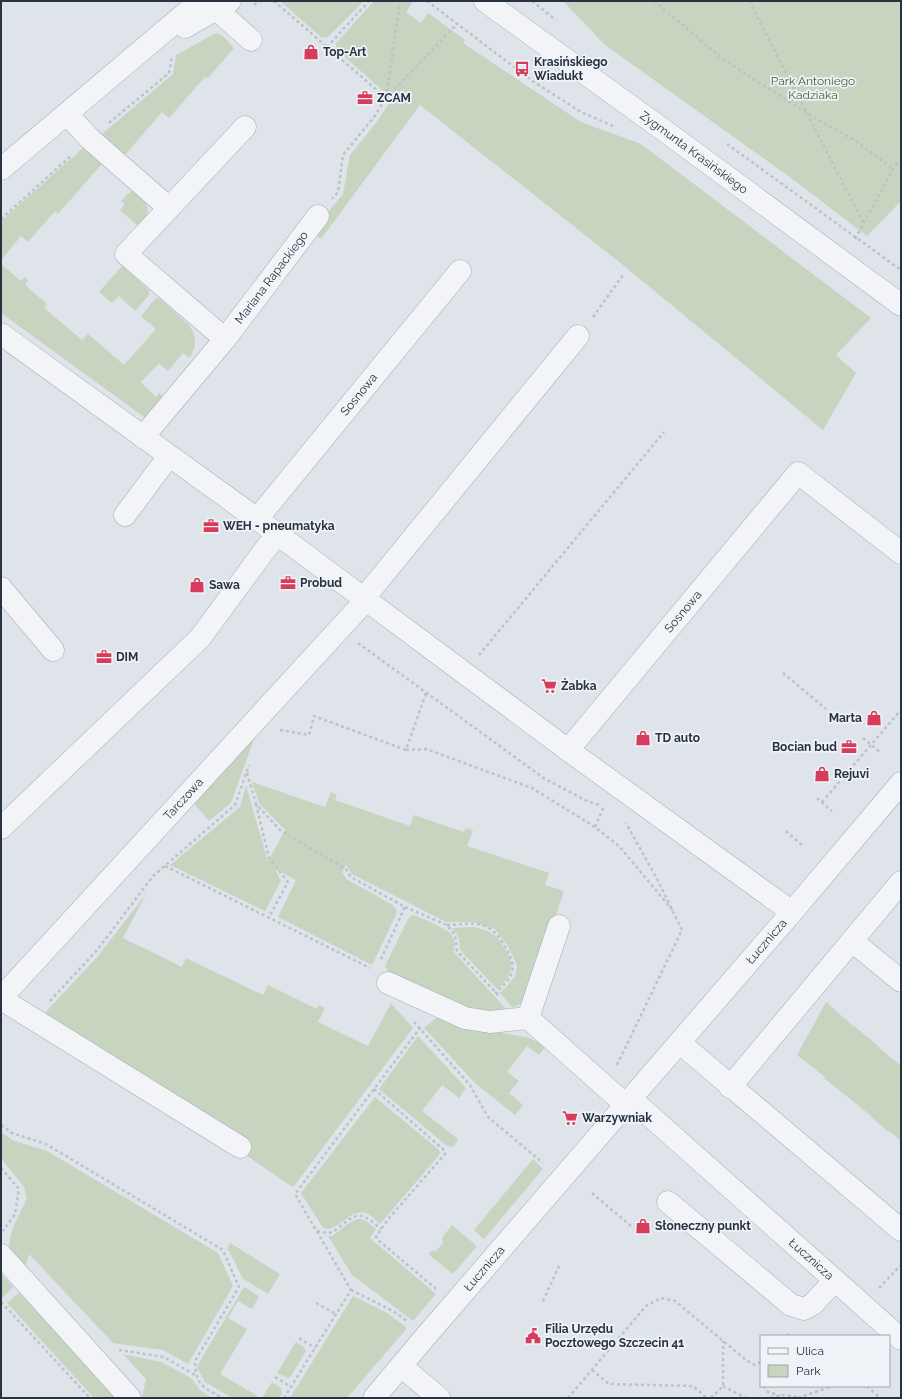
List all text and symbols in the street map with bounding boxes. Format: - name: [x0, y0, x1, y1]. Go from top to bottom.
- shop icon: Top-Art: [302, 43, 320, 61]
- place label: Top-Art: [323, 45, 367, 59]
- place label: Krasińskiego Wiadukt: [534, 55, 608, 83]
- bus stop icon: Krasińskiego Wiadukt: [513, 60, 531, 78]
- park label: Park Antoniego Kadziaka: [771, 74, 855, 102]
- office icon: ZCAM: [356, 89, 374, 107]
- place label: ZCAM: [377, 91, 411, 105]
- street label: Zygmunta Krasińskiego: [637, 108, 750, 197]
- street label: Mariana Rapackiego: [232, 228, 311, 326]
- street label: Sosnowa: [338, 371, 380, 418]
- office icon: WEH - pneumatyka: [202, 517, 220, 535]
- place label: WEH - pneumatyka: [223, 519, 335, 533]
- office icon: Probud: [279, 574, 297, 592]
- shop icon: Sawa: [188, 576, 206, 594]
- place label: Probud: [300, 576, 342, 590]
- place label: Sawa: [209, 578, 240, 592]
- street label: Sosnowa: [662, 588, 704, 635]
- office icon: DIM: [95, 648, 113, 666]
- place label: DIM: [116, 650, 138, 664]
- supermarket icon: Żabka: [540, 677, 558, 695]
- place label: Żabka: [561, 678, 597, 693]
- shop icon: Marta: [865, 709, 883, 727]
- place label: Marta: [829, 711, 862, 725]
- shop icon: TD auto: [634, 729, 652, 747]
- place label: TD auto: [655, 731, 700, 745]
- office icon: Bocian bud: [840, 738, 858, 756]
- place label: Bocian bud: [772, 740, 837, 754]
- shop icon: Rejuvi: [813, 765, 831, 783]
- place label: Rejuvi: [834, 767, 869, 781]
- street label: Tarczowa: [161, 775, 206, 823]
- street label: Łucznicza: [743, 916, 790, 967]
- supermarket icon: Warzywniak: [561, 1109, 579, 1127]
- place label: Warzywniak: [582, 1111, 652, 1125]
- shop icon: Słoneczny punkt: [634, 1217, 652, 1235]
- place label: Słoneczny punkt: [655, 1219, 751, 1233]
- street label: Łucznicza: [786, 1235, 836, 1283]
- street label: Łucznicza: [461, 1243, 508, 1294]
- place label: Filia Urzędu Pocztowego Szczecin 41: [545, 1322, 684, 1350]
- public building icon: Filia Urzędu Pocztowego Szczecin 41: [524, 1327, 542, 1345]
- legend: [760, 1335, 890, 1387]
- text: Ulica: [796, 1344, 824, 1358]
- text: Park: [796, 1364, 821, 1378]

